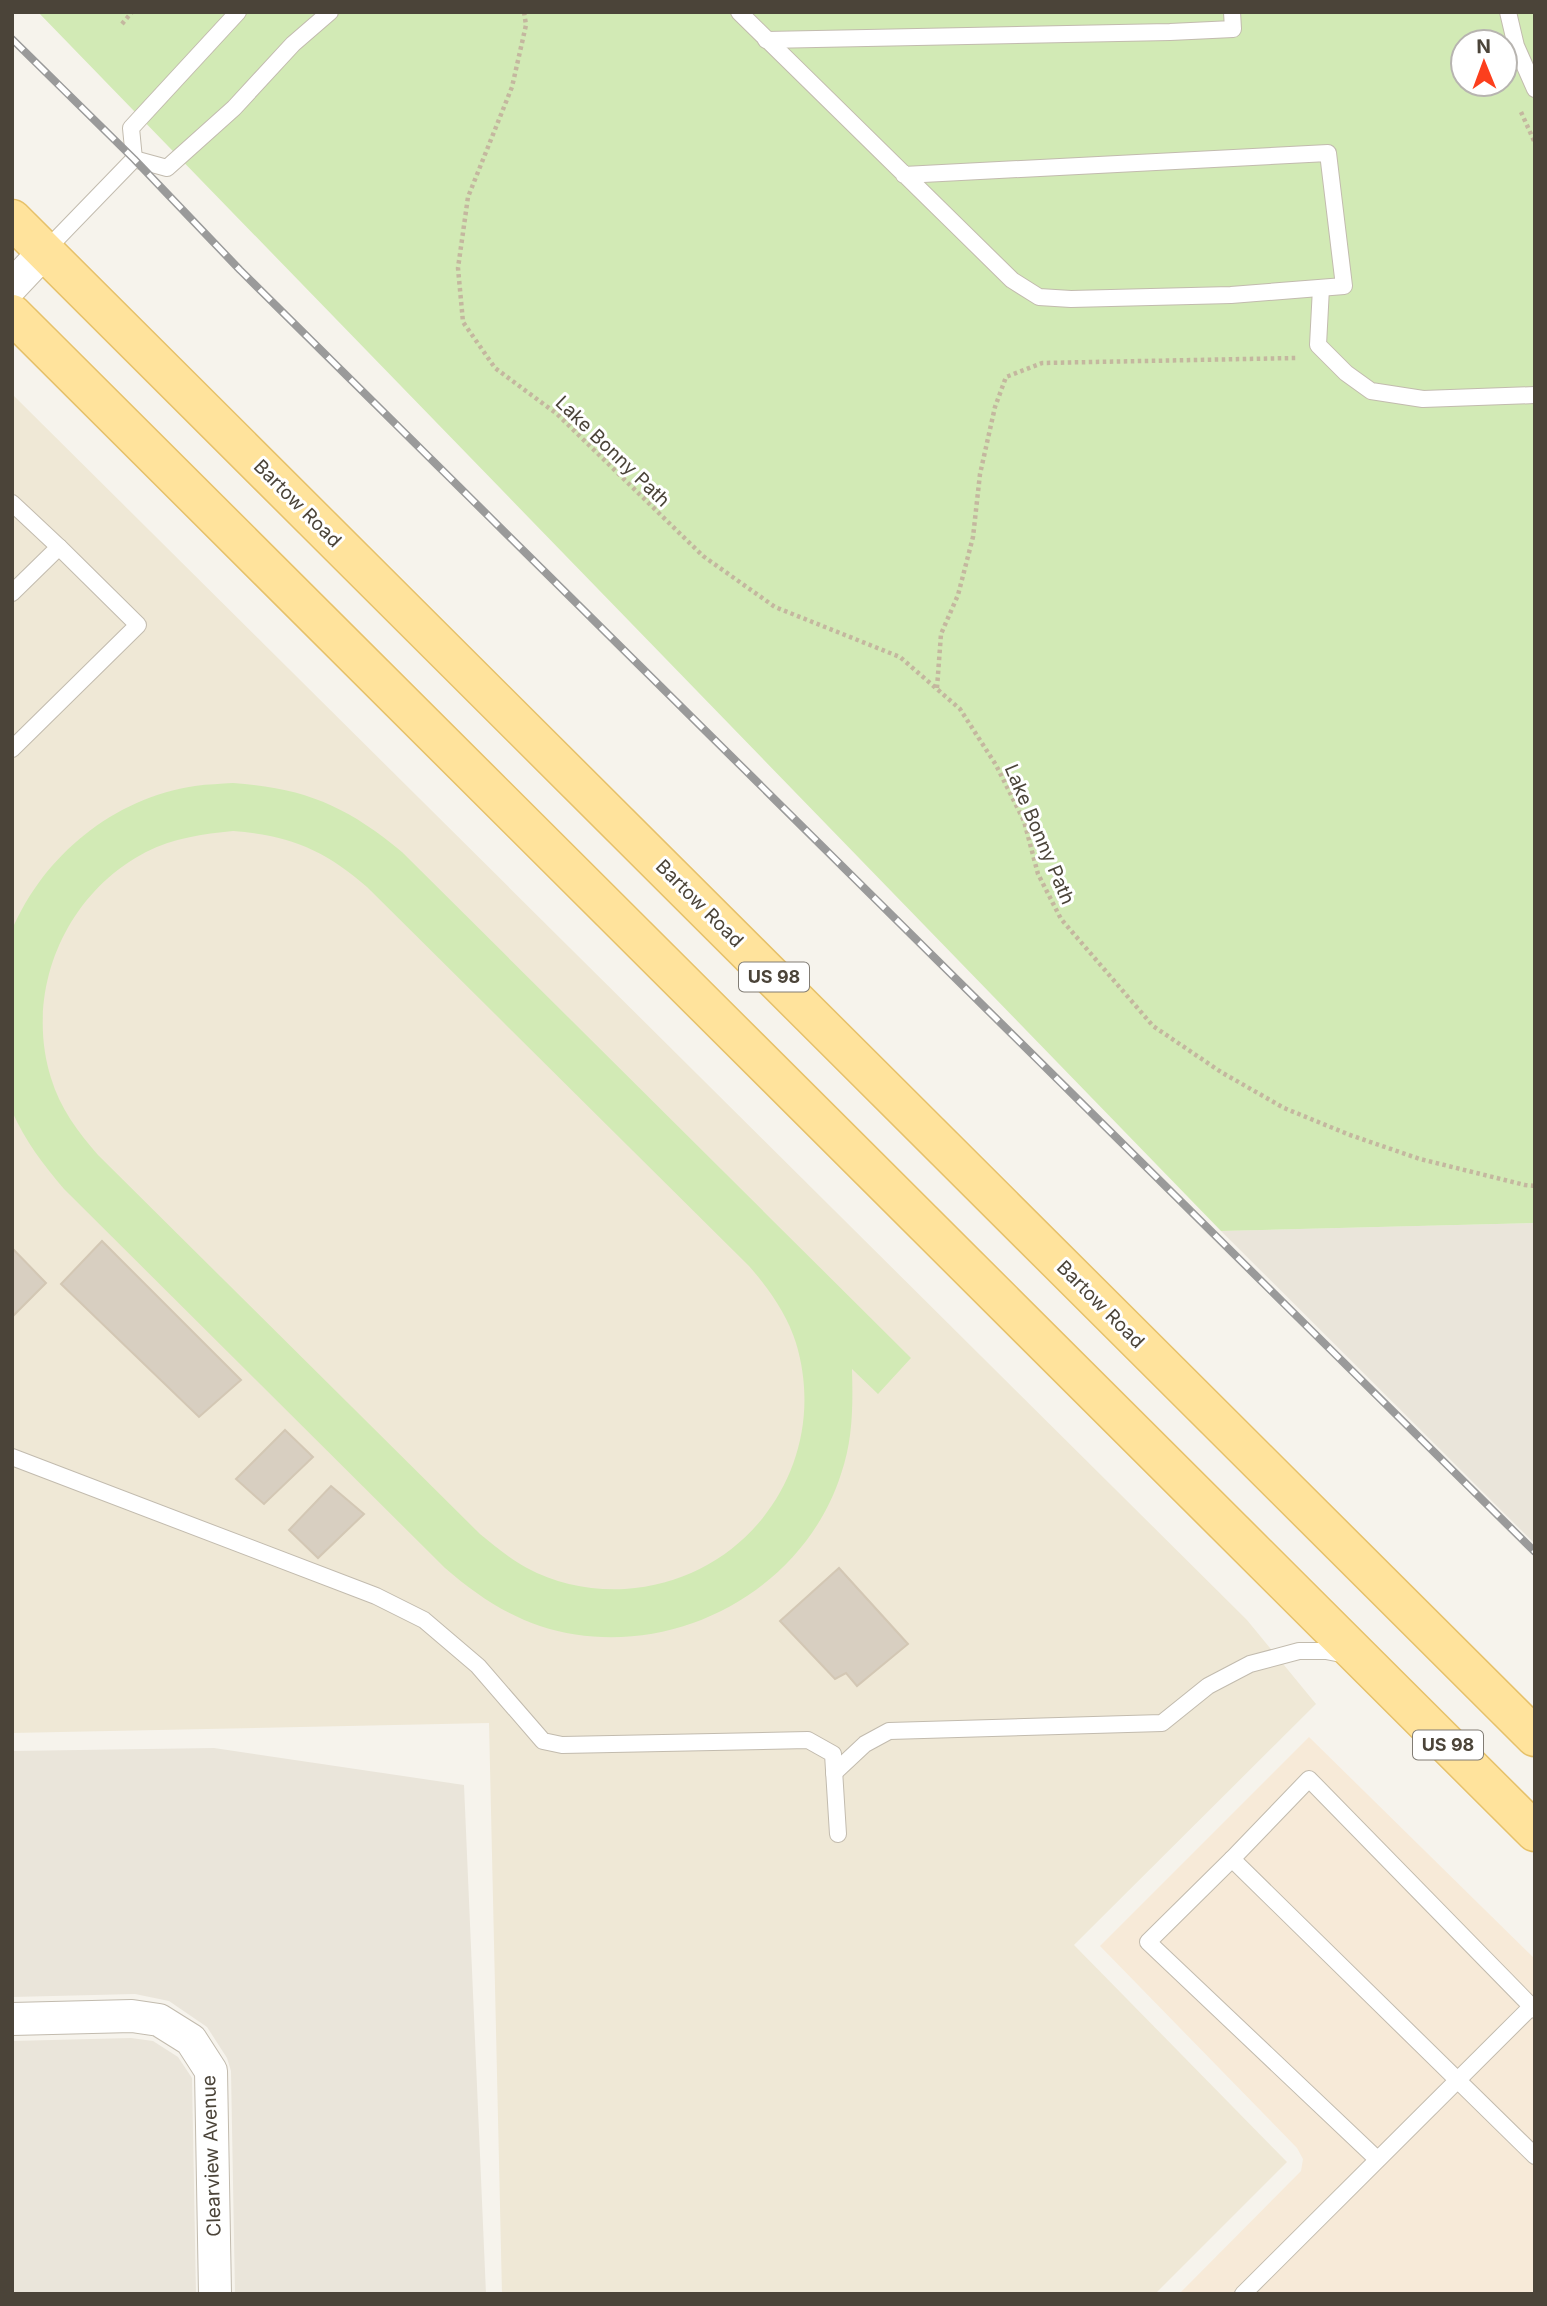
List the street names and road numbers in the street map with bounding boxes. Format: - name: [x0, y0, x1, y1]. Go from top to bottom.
- street label: Lake Bonny Path: [551, 391, 675, 512]
- street label: Bartow Road: [249, 455, 346, 552]
- street label: Lake Bonny Path: [1000, 761, 1079, 908]
- street label: Bartow Road: [651, 855, 748, 952]
- road number: US 98: [739, 962, 809, 992]
- street label: Bartow Road: [1052, 1256, 1149, 1353]
- road number: US 98: [1413, 1730, 1483, 1760]
- street label: Clearview Avenue: [197, 2075, 226, 2237]

